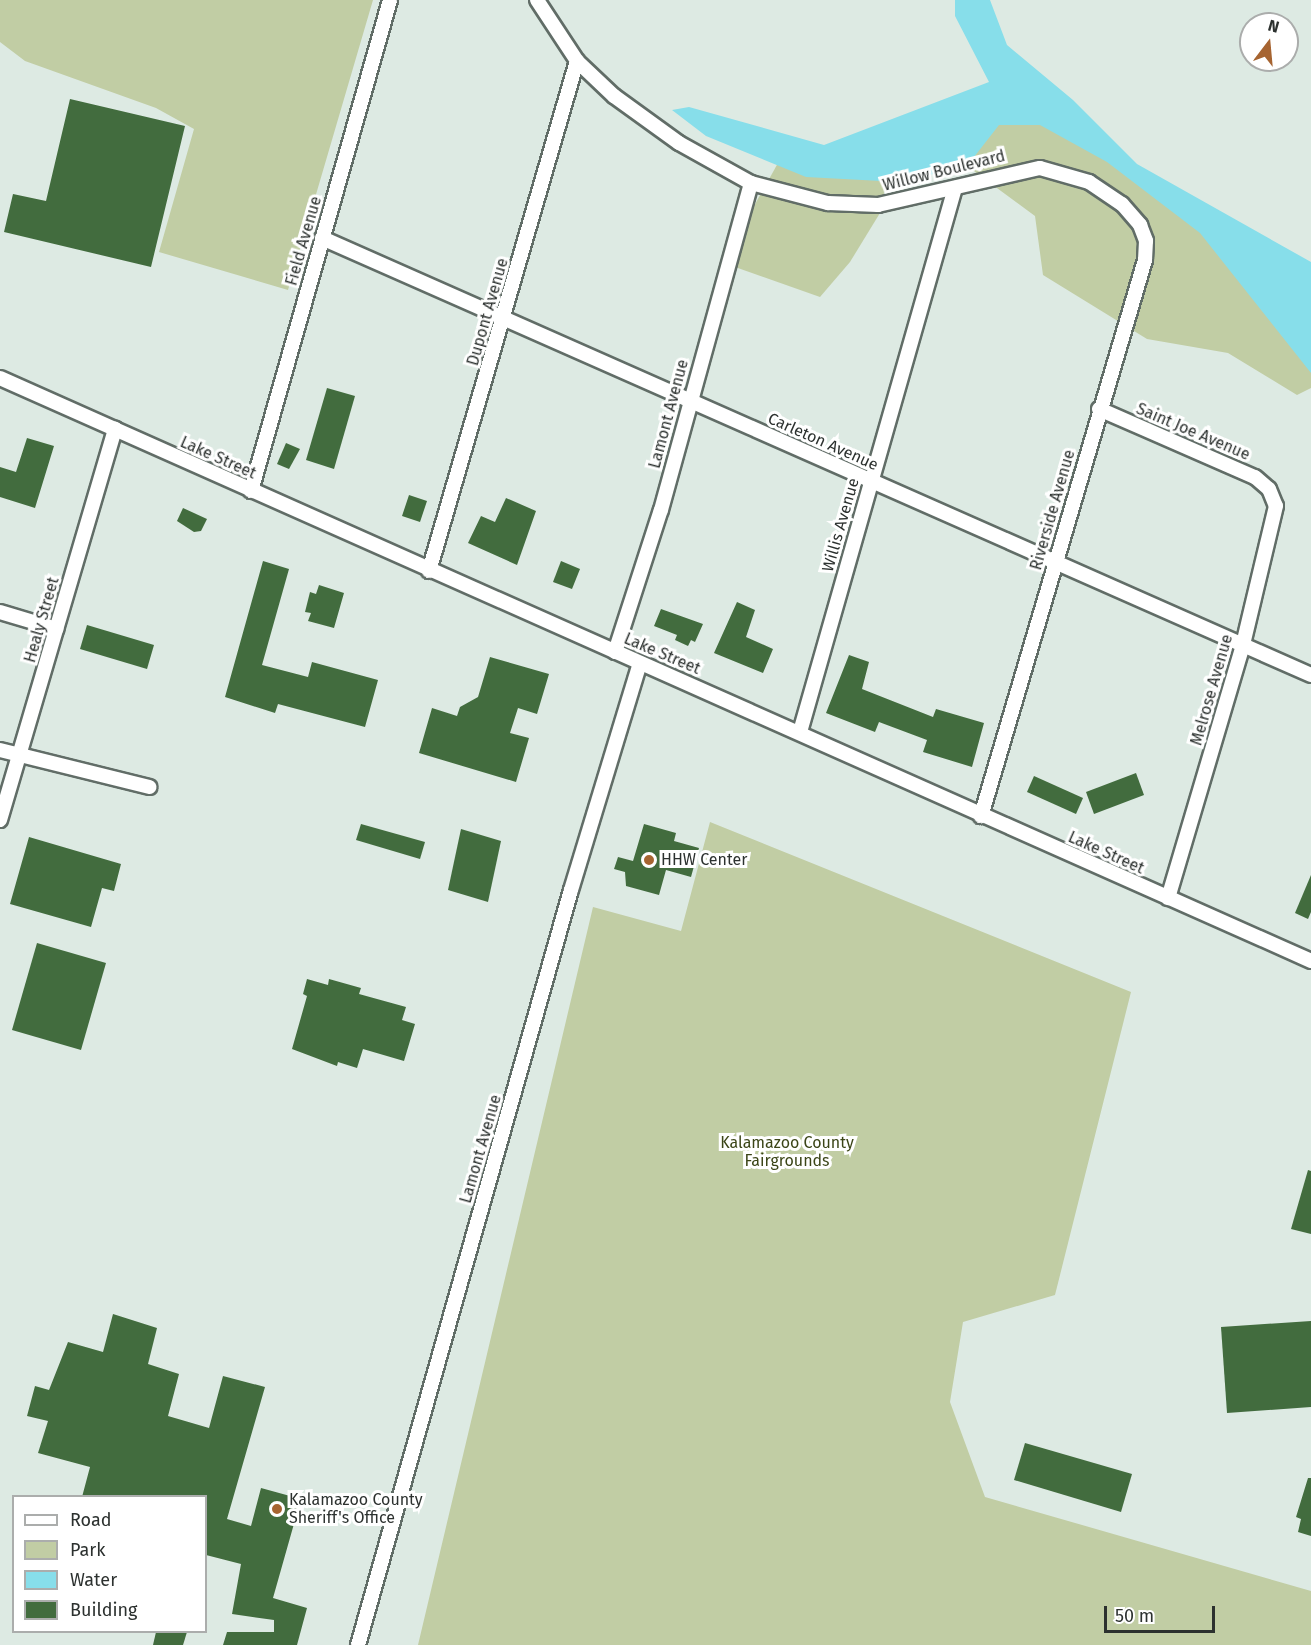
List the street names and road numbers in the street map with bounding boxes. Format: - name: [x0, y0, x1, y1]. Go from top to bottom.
- street label: Willow Boulevard: [881, 147, 1007, 195]
- street label: Field Avenue: [282, 194, 326, 288]
- street label: Dupont Avenue: [463, 256, 513, 368]
- street label: Lamont Avenue: [645, 357, 693, 471]
- street label: Saint Joe Avenue: [1133, 399, 1253, 465]
- street label: Carleton Avenue: [765, 409, 881, 475]
- street label: Lake Street: [177, 433, 259, 483]
- street label: Riverside Avenue: [1027, 448, 1079, 572]
- street label: Willis Avenue: [818, 476, 864, 574]
- street label: Healy Street: [21, 575, 63, 665]
- street label: Lake Street: [621, 629, 703, 679]
- street label: Melrose Avenue: [1187, 632, 1237, 748]
- street label: Lake Street: [1065, 828, 1147, 878]
- street label: Lamont Avenue: [456, 1092, 506, 1206]

